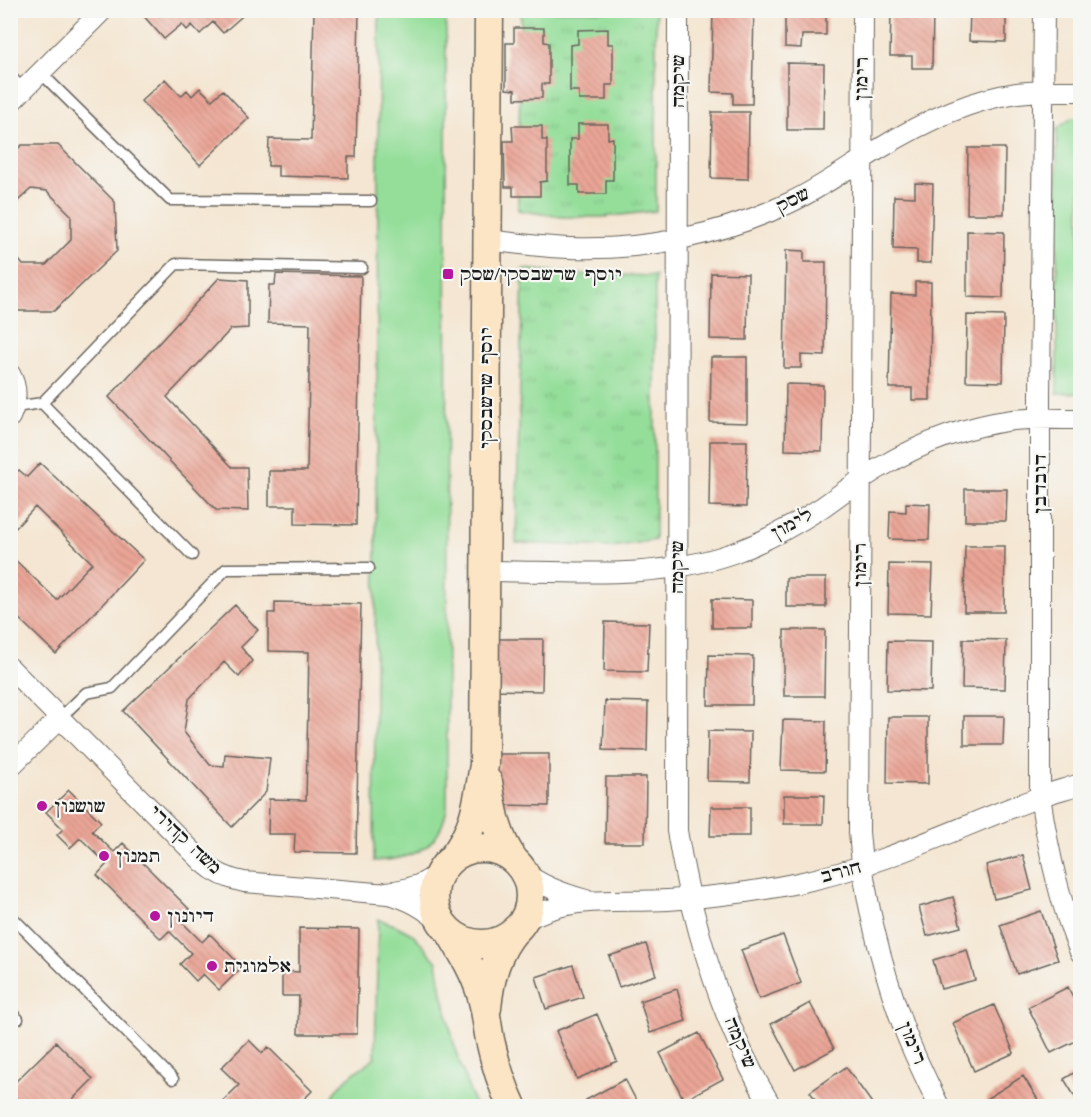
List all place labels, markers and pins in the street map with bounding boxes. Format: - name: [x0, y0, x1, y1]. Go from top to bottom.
- place label: יוסף שרשבסקי/שסק: [460, 262, 622, 287]
- marker: יוסף שרשבסקי/שסק: [441, 267, 455, 281]
- place label: שושנון: [54, 794, 105, 819]
- marker: שושנון: [35, 799, 49, 813]
- place label: תמנון: [116, 844, 160, 869]
- marker: תמנון: [97, 849, 111, 863]
- place label: דיונון: [167, 904, 214, 929]
- marker: דיונון: [148, 909, 162, 923]
- place label: אלמוגית: [224, 954, 291, 979]
- marker: אלמוגית: [205, 959, 219, 973]

